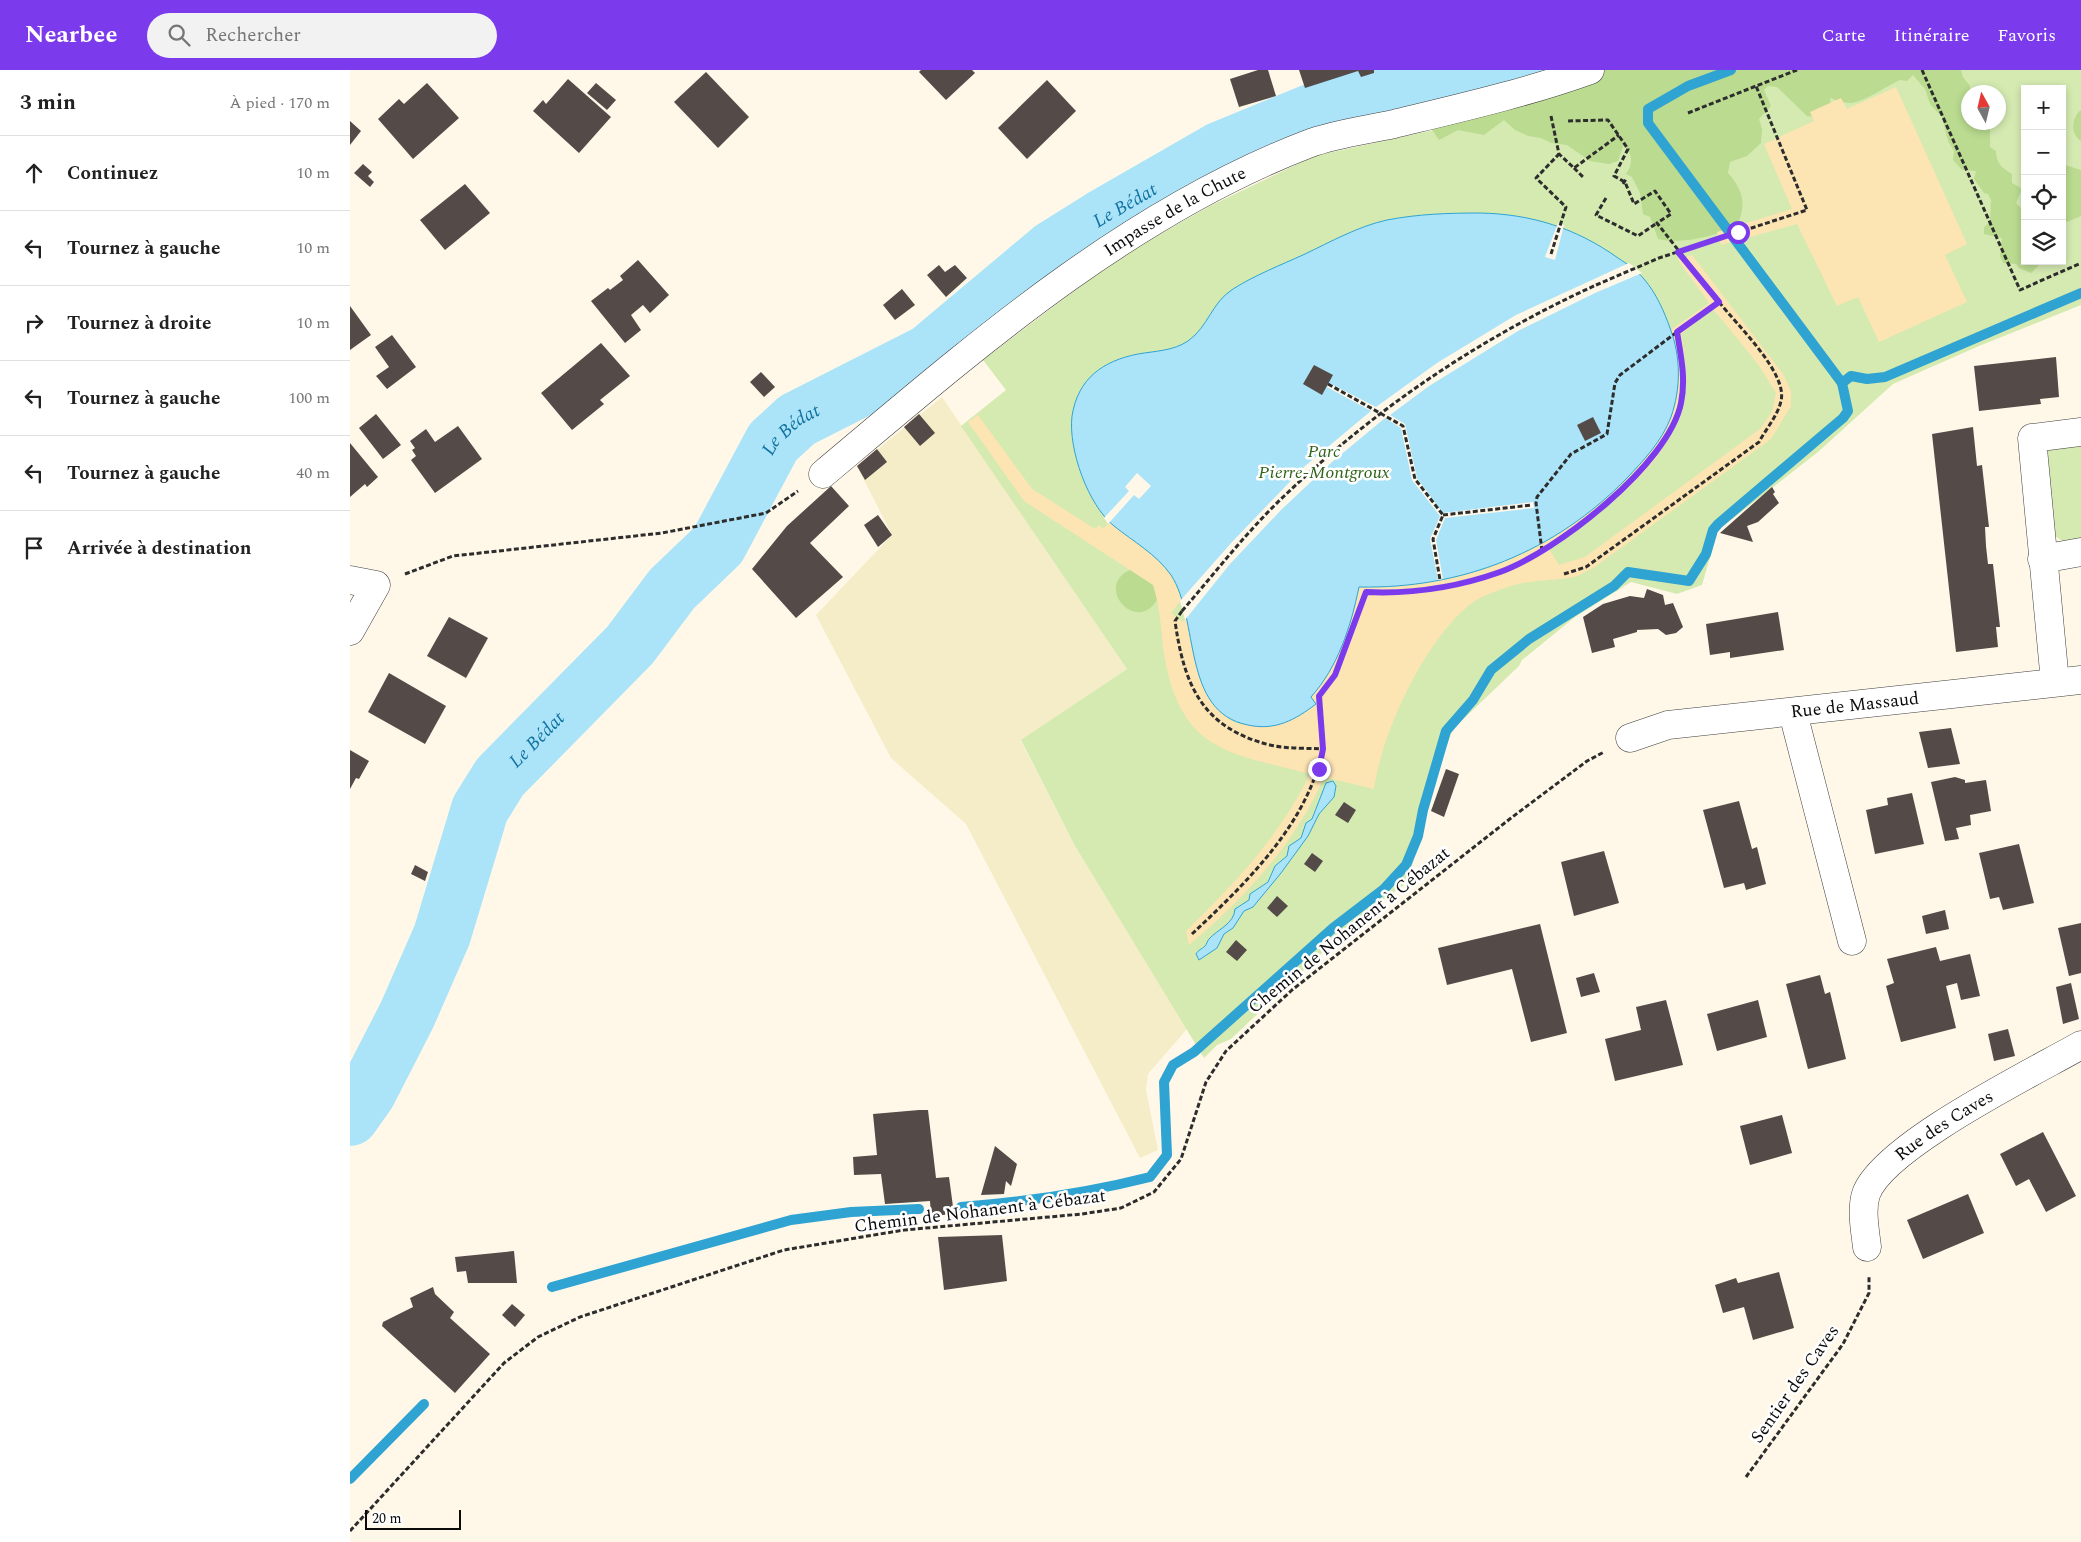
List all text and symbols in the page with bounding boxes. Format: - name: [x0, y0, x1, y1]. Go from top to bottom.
- search box: [147, 13, 497, 58]
- text: Nearbee: [25, 17, 117, 53]
- icon: search: [165, 21, 193, 49]
- text: Rechercher: [205, 21, 301, 50]
- text: Carte: [1822, 22, 1866, 49]
- text: Itinéraire: [1894, 22, 1970, 49]
- text: Favoris: [1998, 22, 2056, 49]
- north arrow: [1961, 85, 2006, 130]
- map controls: [2021, 85, 2066, 265]
- button: +: [2021, 85, 2066, 130]
- text: 3 min: [20, 87, 76, 119]
- text: À pied · 170 m: [229, 91, 330, 115]
- button: −: [2021, 130, 2066, 175]
- icon: ahead: [20, 159, 48, 187]
- text: Continuez: [67, 159, 158, 188]
- street label: Impasse de la Chute: [1098, 159, 1251, 263]
- text: 10 m: [296, 161, 330, 185]
- water label: Le Bédat: [1087, 175, 1163, 235]
- button: locate: [2021, 175, 2066, 220]
- button: layers: [2021, 220, 2066, 265]
- route start: [1727, 221, 1750, 244]
- icon: left: [20, 234, 48, 262]
- text: Tournez à gauche: [67, 234, 220, 263]
- text: 10 m: [296, 236, 330, 260]
- icon: right: [20, 309, 48, 337]
- text: Tournez à droite: [67, 309, 211, 338]
- text: 10 m: [296, 311, 330, 335]
- icon: left: [20, 384, 48, 412]
- text: Tournez à gauche: [67, 384, 220, 413]
- text: 100 m: [288, 386, 330, 410]
- water label: Le Bédat: [754, 396, 826, 461]
- park label: Parc Pierre-Montgroux: [1258, 438, 1390, 486]
- icon: left: [20, 459, 48, 487]
- text: Tournez à gauche: [67, 459, 220, 488]
- text: 40 m: [296, 461, 330, 485]
- icon: arrive: [20, 534, 48, 562]
- text: Arrivée à destination: [67, 534, 251, 563]
- street label: Rue de Massaud: [1789, 684, 1920, 725]
- water label: Le Bédat: [502, 704, 572, 775]
- route end: [1308, 758, 1331, 781]
- street label: Chemin de Nohanent à Cébazat: [1242, 840, 1456, 1020]
- street label: Rue des Caves: [1889, 1083, 1998, 1167]
- street label: Chemin de Nohanent à Cébazat: [853, 1182, 1107, 1240]
- street label: Sentier des Caves: [1744, 1319, 1846, 1449]
- scale bar: [365, 1507, 461, 1530]
- text: 20 m: [372, 1508, 402, 1529]

